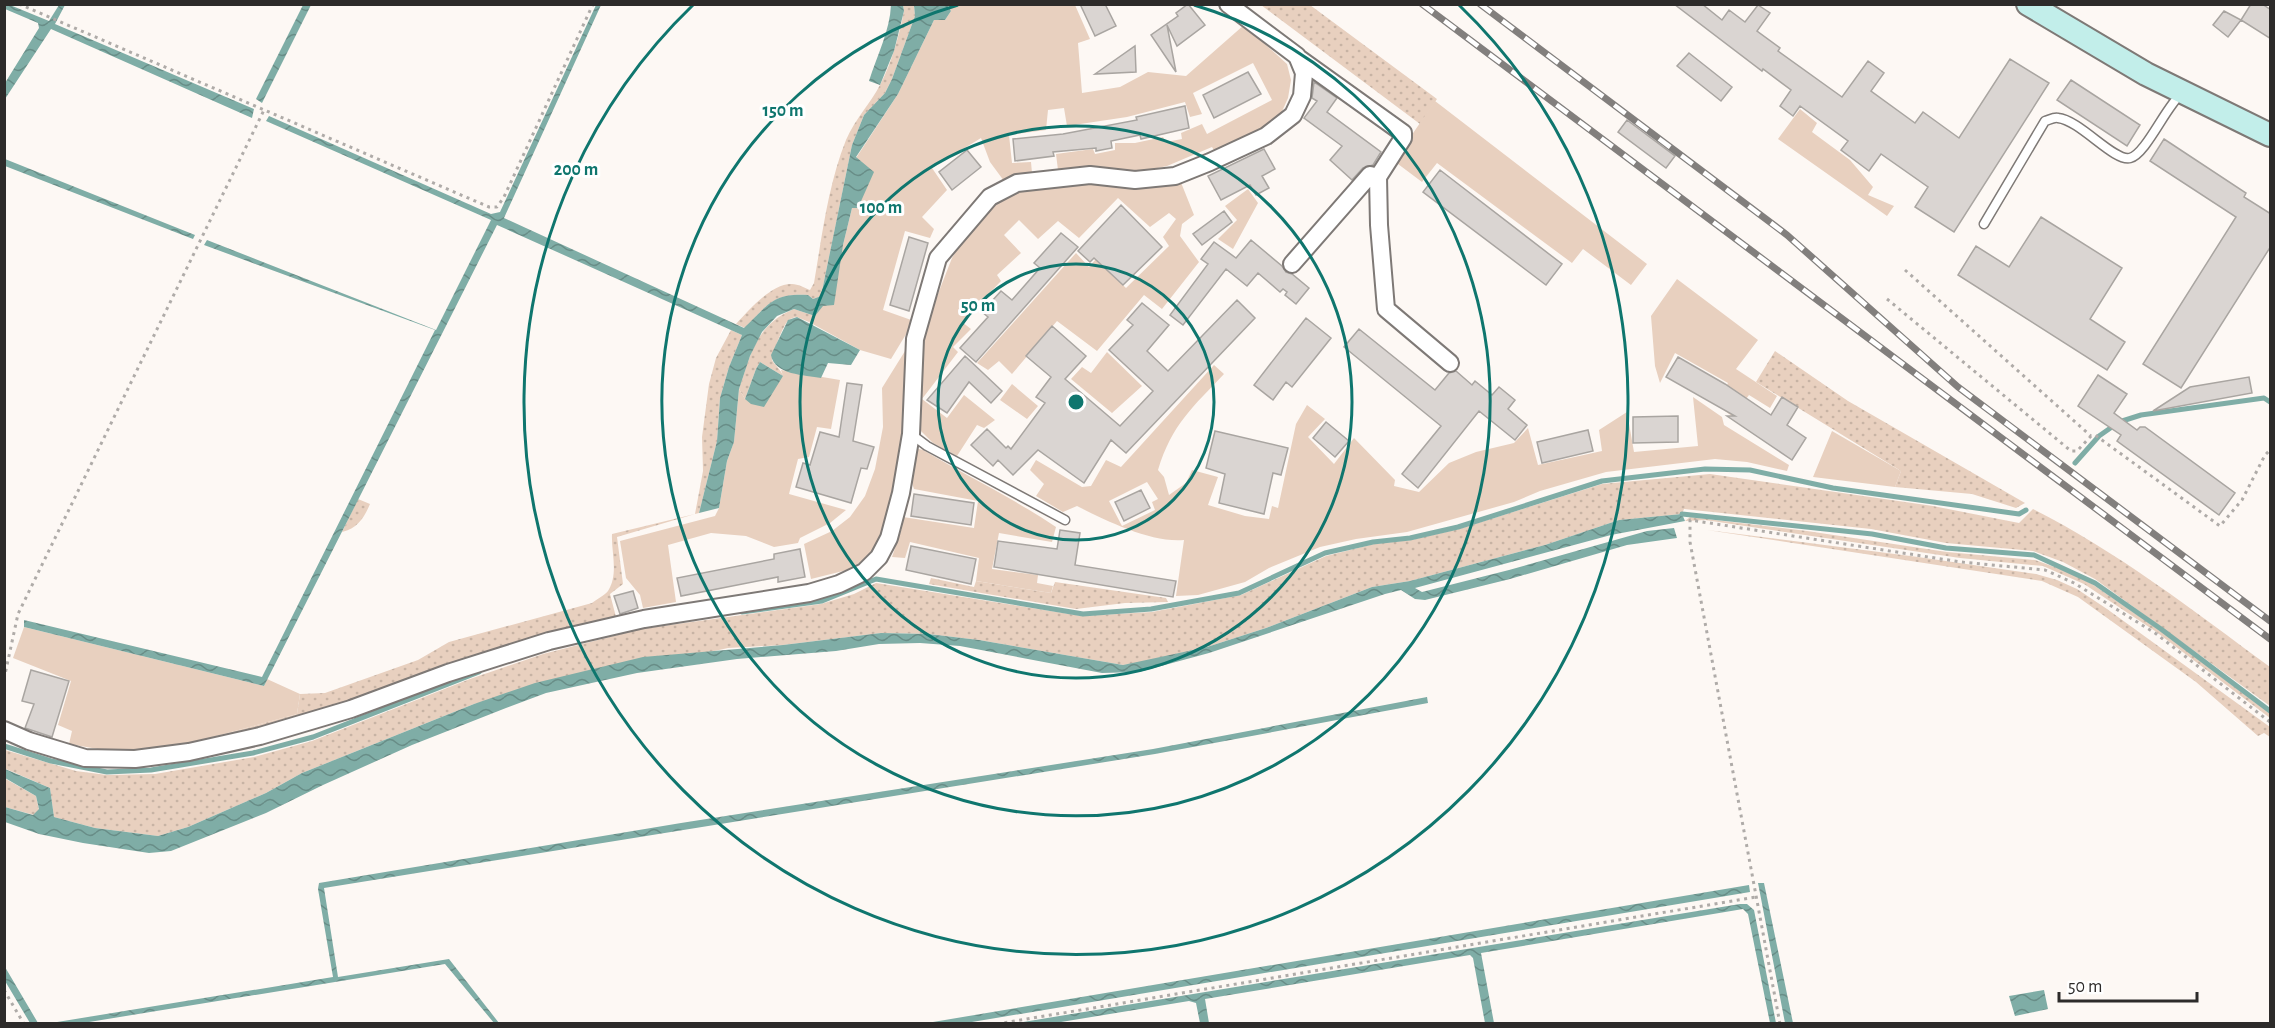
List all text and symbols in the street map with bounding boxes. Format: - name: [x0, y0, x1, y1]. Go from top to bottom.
- text: 150 m: [763, 102, 803, 120]
- text: 200 m: [554, 161, 598, 179]
- text: 100 m: [860, 199, 902, 217]
- text: 50 m: [961, 297, 995, 315]
- centre of rings: [1066, 392, 1086, 412]
- scale bar: [2059, 965, 2197, 1003]
- text: 50 m: [2068, 978, 2102, 996]

